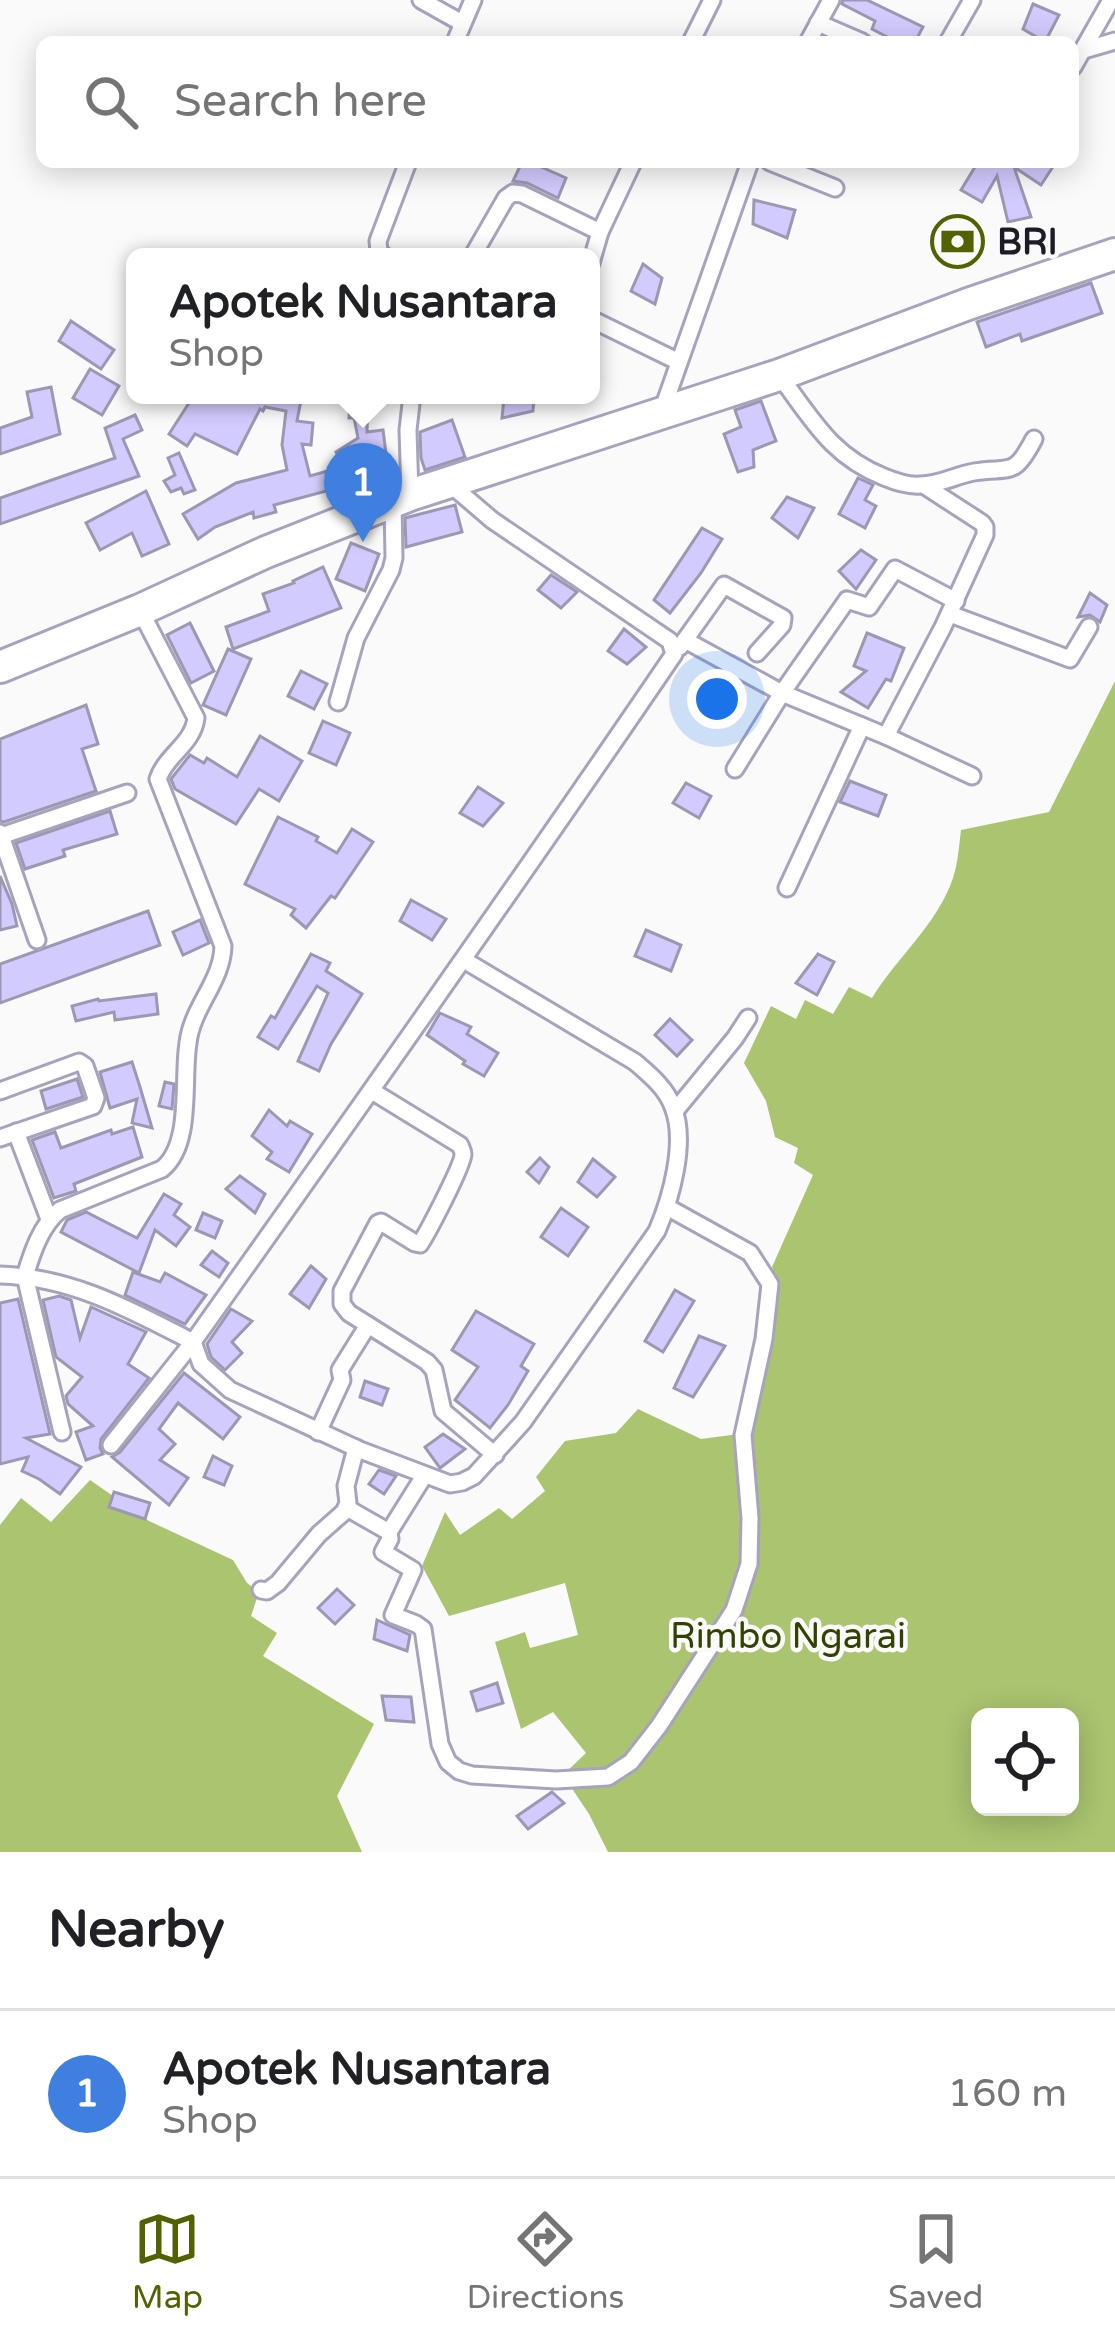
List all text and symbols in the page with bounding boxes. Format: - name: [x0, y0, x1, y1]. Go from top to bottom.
- search box: [36, 36, 1079, 168]
- icon: search: [78, 69, 144, 135]
- text: Search here: [174, 75, 427, 129]
- bank icon: BRI: [930, 214, 986, 270]
- place label: BRI: [997, 221, 1058, 264]
- popup: [126, 248, 600, 404]
- text: Apotek Nusantara: [168, 276, 558, 330]
- text: Shop: [168, 330, 264, 377]
- pin: 1: [324, 443, 402, 542]
- your location: [687, 669, 747, 729]
- park label: Rimbo Ngarai: [670, 1615, 906, 1658]
- map controls: [971, 1708, 1079, 1816]
- button: locate: [971, 1708, 1079, 1816]
- text: Nearby: [48, 1899, 225, 1961]
- text: Apotek Nusantara: [162, 2043, 551, 2097]
- text: 1: [75, 2070, 99, 2117]
- text: 160 m: [948, 2070, 1067, 2117]
- text: Shop: [162, 2097, 258, 2144]
- tab: Map: [132, 2206, 203, 2317]
- tab: Directions: [467, 2206, 624, 2317]
- tab: Saved: [888, 2206, 983, 2317]

